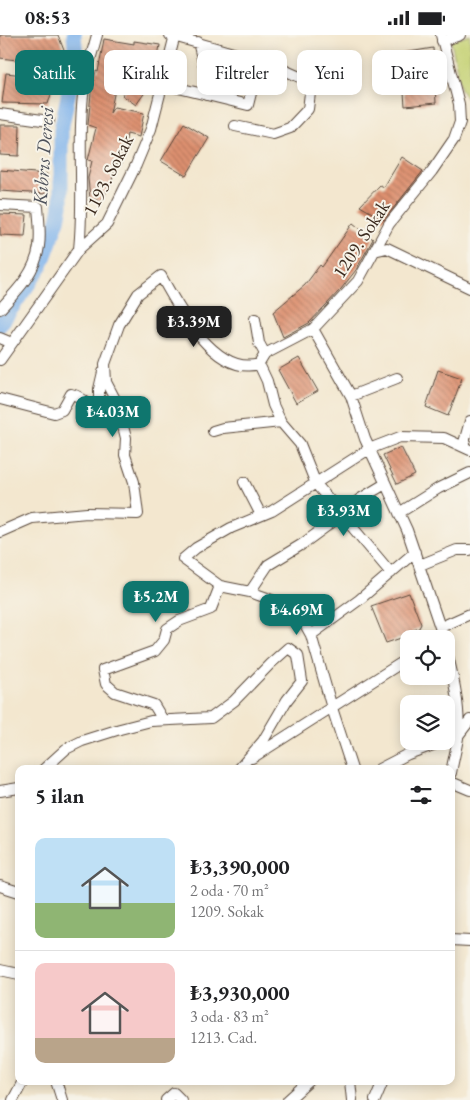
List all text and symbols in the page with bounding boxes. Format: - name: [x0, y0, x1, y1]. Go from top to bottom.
- text: 08:53: [25, 5, 71, 30]
- chip: Satılık: [15, 50, 94, 95]
- chip: Kiralık: [104, 50, 187, 95]
- chip: Filtreler: [197, 50, 287, 95]
- chip: Yeni: [297, 50, 362, 95]
- chip: Daire: [372, 50, 447, 95]
- water label: Kıbrıs Deresi: [27, 105, 59, 207]
- street label: 1193. Sokak: [77, 129, 140, 220]
- street label: 1209. Sokak: [327, 194, 396, 283]
- pin: ₺3.39M: [153, 305, 235, 348]
- text: ₺3.39M: [168, 311, 220, 332]
- pin: ₺4.03M: [72, 395, 154, 438]
- text: ₺4.03M: [87, 401, 139, 422]
- pin: ₺3.93M: [303, 495, 385, 537]
- text: ₺3.93M: [318, 500, 370, 521]
- pin: ₺5.2M: [121, 581, 191, 623]
- text: ₺5.2M: [134, 586, 178, 607]
- pin: ₺4.69M: [256, 593, 338, 636]
- text: ₺4.69M: [271, 599, 323, 620]
- map controls: [400, 630, 455, 750]
- button: locate: [400, 630, 455, 685]
- button: layers: [400, 695, 455, 750]
- icon: filters: [407, 781, 435, 809]
- text: 5 ilan: [35, 782, 84, 809]
- text: ₺3,390,000: [190, 853, 290, 880]
- icon: home: [75, 858, 135, 918]
- text: 2 oda · 70 m²: [190, 880, 269, 901]
- text: 1209. Sokak: [190, 901, 264, 922]
- text: ₺3,930,000: [190, 979, 290, 1006]
- icon: home: [75, 983, 135, 1043]
- text: 3 oda · 83 m²: [190, 1006, 269, 1027]
- text: 1213. Cad.: [190, 1027, 257, 1048]

